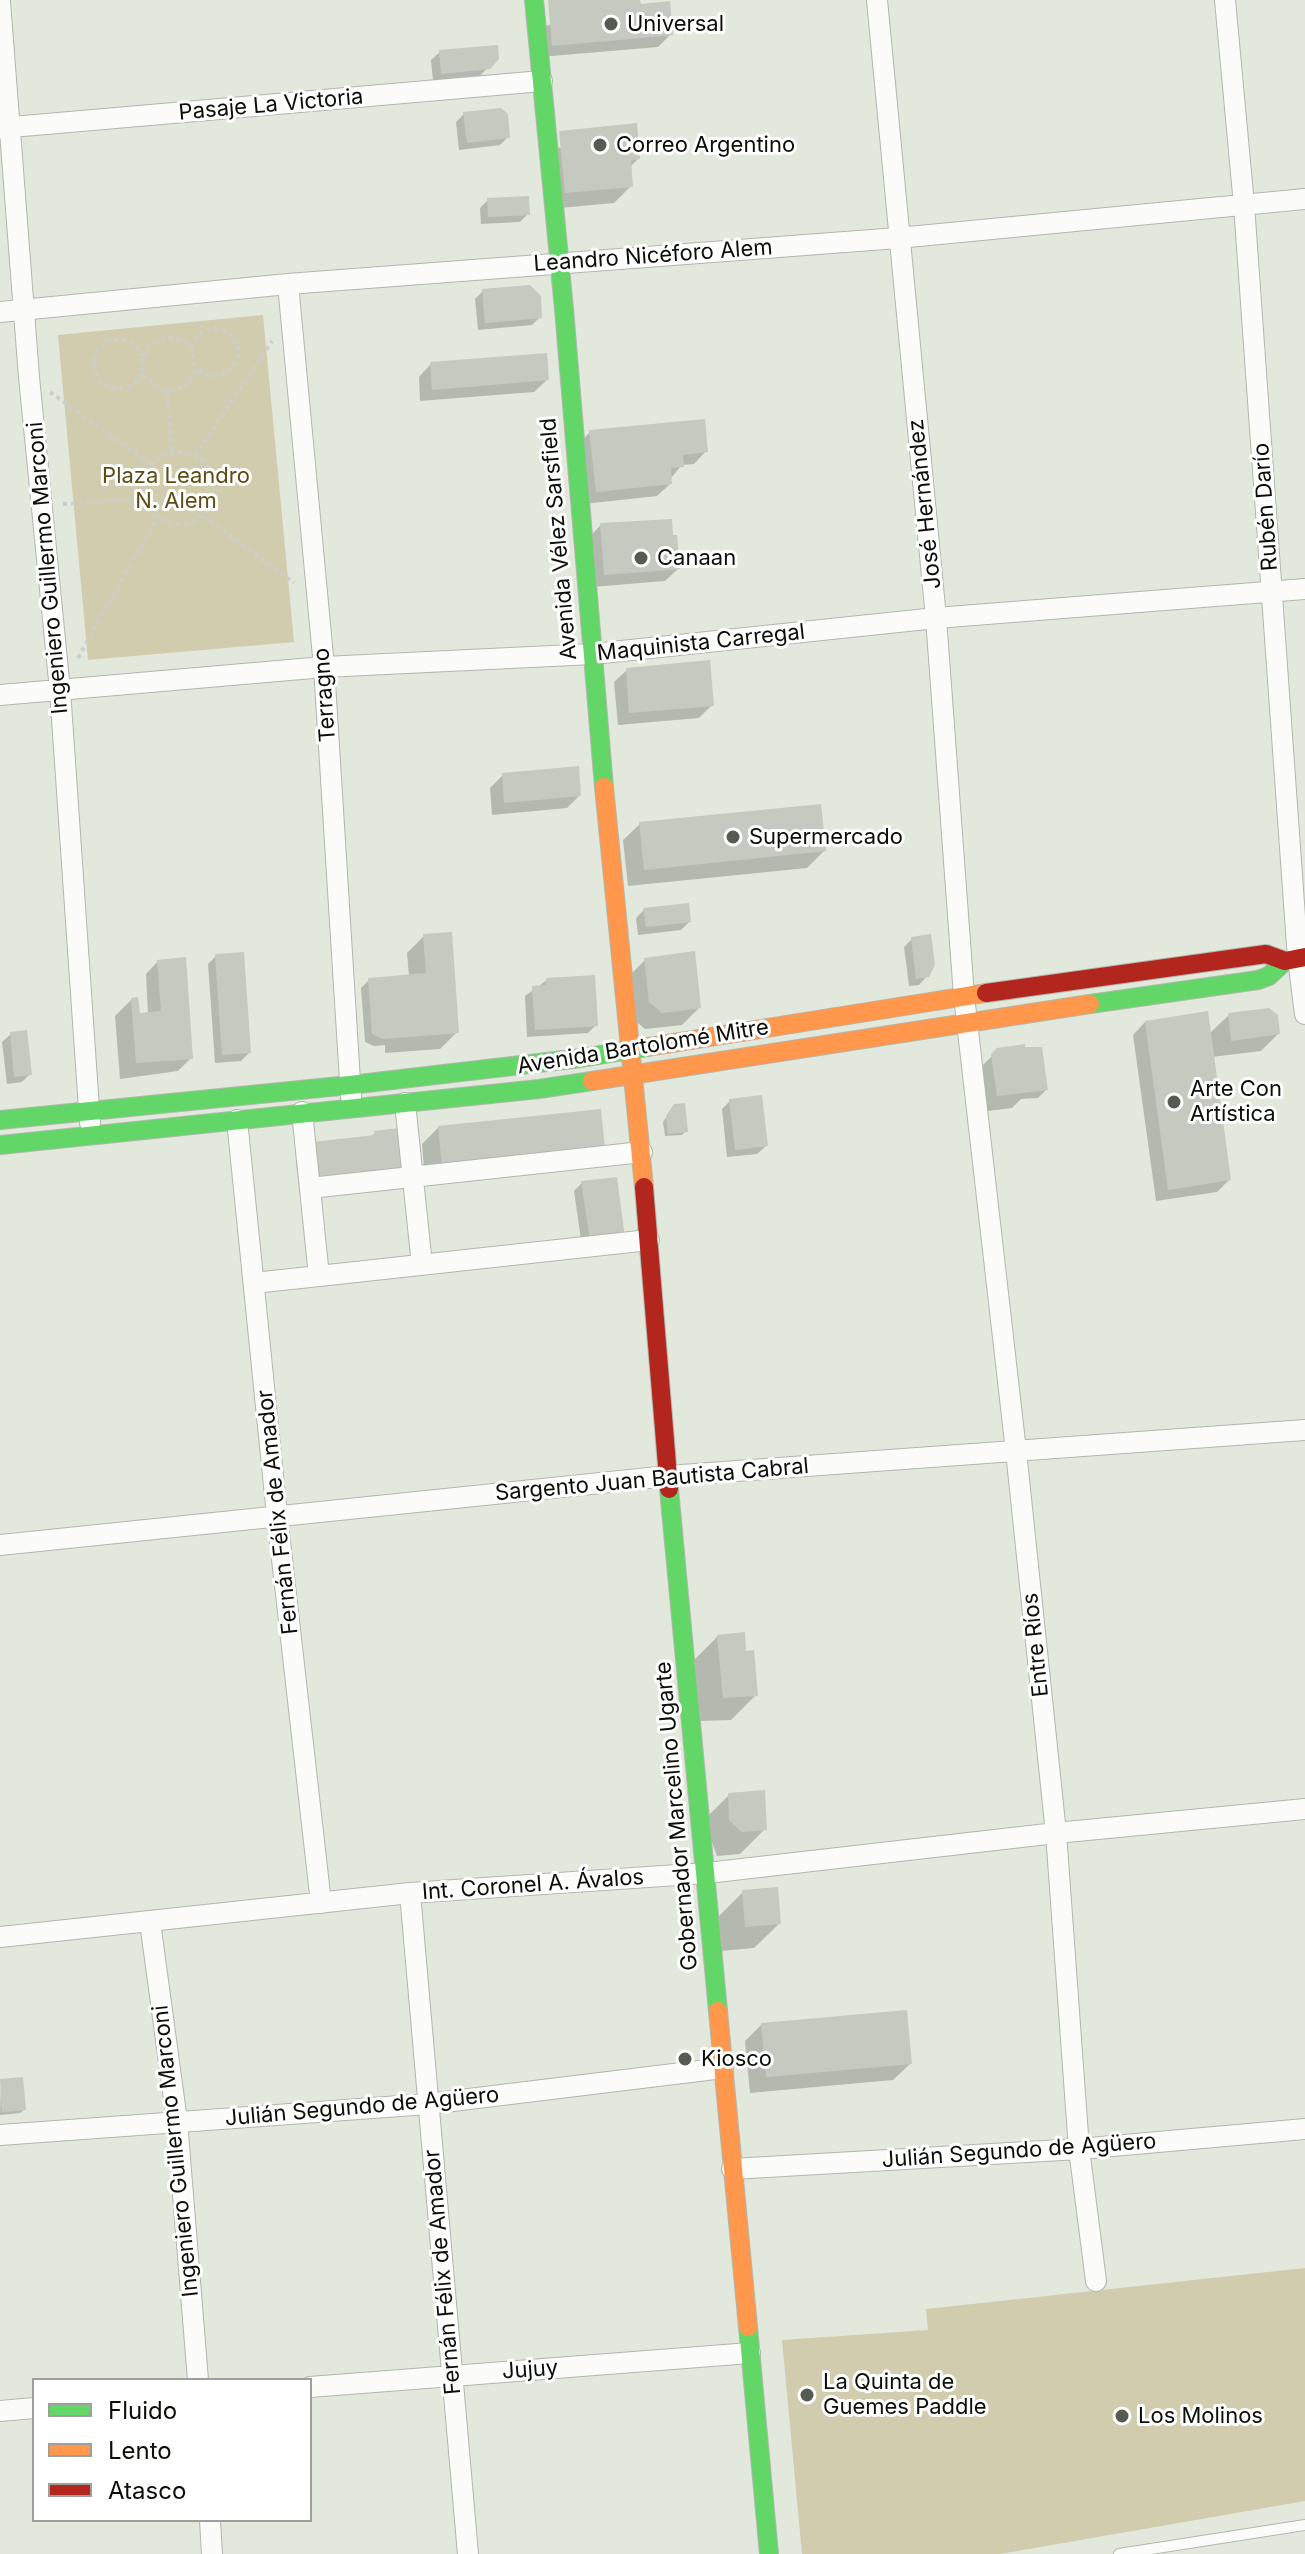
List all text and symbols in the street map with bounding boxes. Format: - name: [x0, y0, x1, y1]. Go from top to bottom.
- place label: Universal: [627, 11, 724, 37]
- marker: Universal: [602, 15, 620, 33]
- street label: Pasaje La Victoria: [178, 84, 364, 126]
- place label: Correo Argentino: [616, 132, 795, 158]
- marker: Correo Argentino: [591, 136, 609, 154]
- street label: Leandro Nicéforo Alem: [533, 234, 773, 278]
- street label: Avenida Vélez Sarsfield: [535, 417, 583, 661]
- street label: José Hernández: [903, 418, 947, 590]
- street label: Ingeniero Guillermo Marconi: [22, 421, 74, 715]
- street label: Rubén Darío: [1248, 442, 1284, 572]
- park label: Plaza Leandro N. Alem: [102, 463, 250, 514]
- place label: Canaan: [657, 545, 736, 571]
- marker: Canaan: [632, 549, 650, 567]
- street label: Maquinista Carregal: [596, 619, 806, 667]
- street label: Terragno: [309, 647, 341, 743]
- place label: Supermercado: [749, 824, 903, 850]
- marker: Supermercado: [724, 828, 742, 846]
- street label: Avenida Bartolomé Mitre: [515, 1014, 771, 1080]
- place label: Arte Con Artística: [1190, 1076, 1282, 1128]
- marker: Arte Con Artística: [1165, 1093, 1183, 1111]
- street label: Fernán Félix de Amador: [252, 1388, 304, 1636]
- street label: Sargento Juan Bautista Cabral: [494, 1453, 810, 1507]
- street label: Entre Ríos: [1017, 1592, 1055, 1698]
- street label: Gobernador Marcelino Ugarte: [650, 1660, 704, 1972]
- street label: Int. Coronel A. Ávalos: [421, 1864, 645, 1906]
- street label: Ingeniero Guillermo Marconi: [148, 2004, 204, 2298]
- place label: Kiosco: [701, 2046, 772, 2072]
- marker: Kiosco: [676, 2050, 694, 2068]
- street label: Julián Segundo de Agüero: [224, 2082, 500, 2132]
- street label: Julián Segundo de Agüero: [881, 2128, 1157, 2174]
- street label: Fernán Félix de Amador: [419, 2148, 467, 2396]
- street label: Jujuy: [501, 2355, 559, 2385]
- place label: La Quinta de Guemes Paddle: [823, 2369, 987, 2420]
- legend: [32, 2378, 312, 2522]
- marker: La Quinta de Guemes Paddle: [798, 2386, 816, 2404]
- text: Fluido: [108, 2396, 177, 2425]
- place label: Los Molinos: [1138, 2403, 1263, 2429]
- marker: Los Molinos: [1113, 2407, 1131, 2425]
- text: Lento: [108, 2436, 172, 2465]
- text: Atasco: [108, 2476, 186, 2505]

